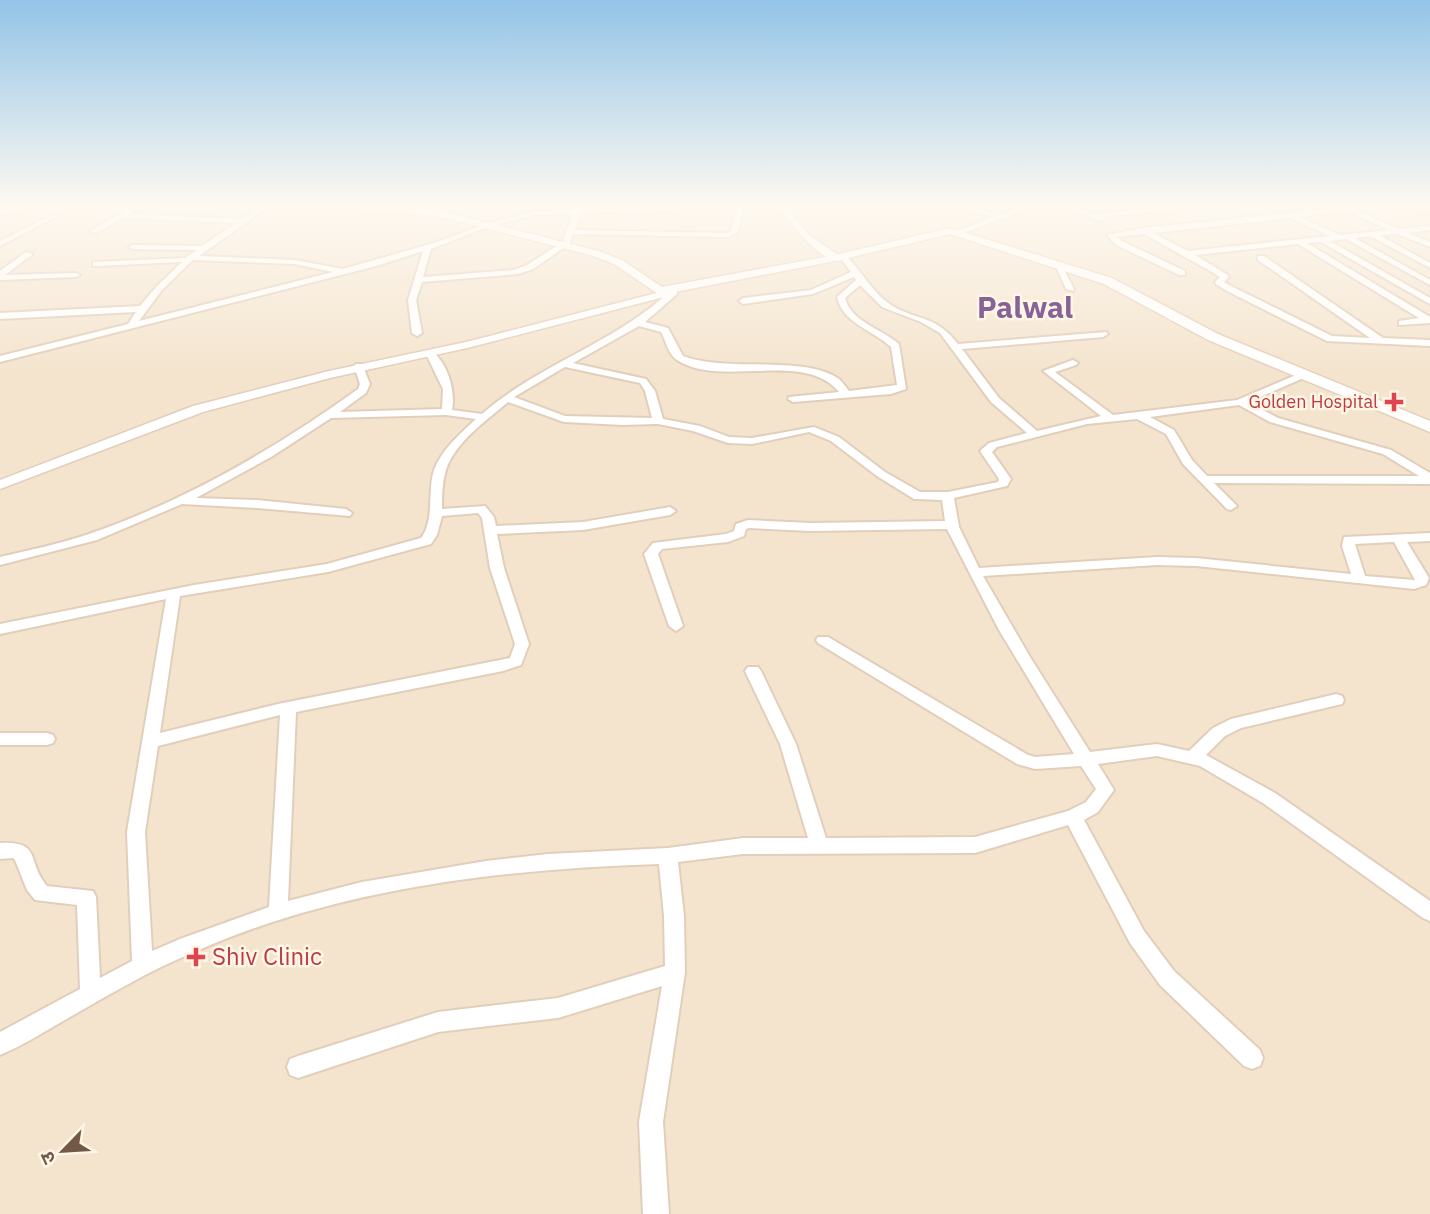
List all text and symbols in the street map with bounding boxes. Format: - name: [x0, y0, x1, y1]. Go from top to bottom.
- district label: Palwal: [977, 287, 1073, 326]
- place label: Golden Hospital: [1248, 390, 1378, 413]
- marker: Golden Hospital: [1384, 392, 1404, 412]
- place label: Shiv Clinic: [212, 940, 322, 972]
- marker: Shiv Clinic: [186, 947, 206, 967]
- north arrow: [28, 1116, 98, 1186]
- text: उ: [34, 1147, 61, 1168]

